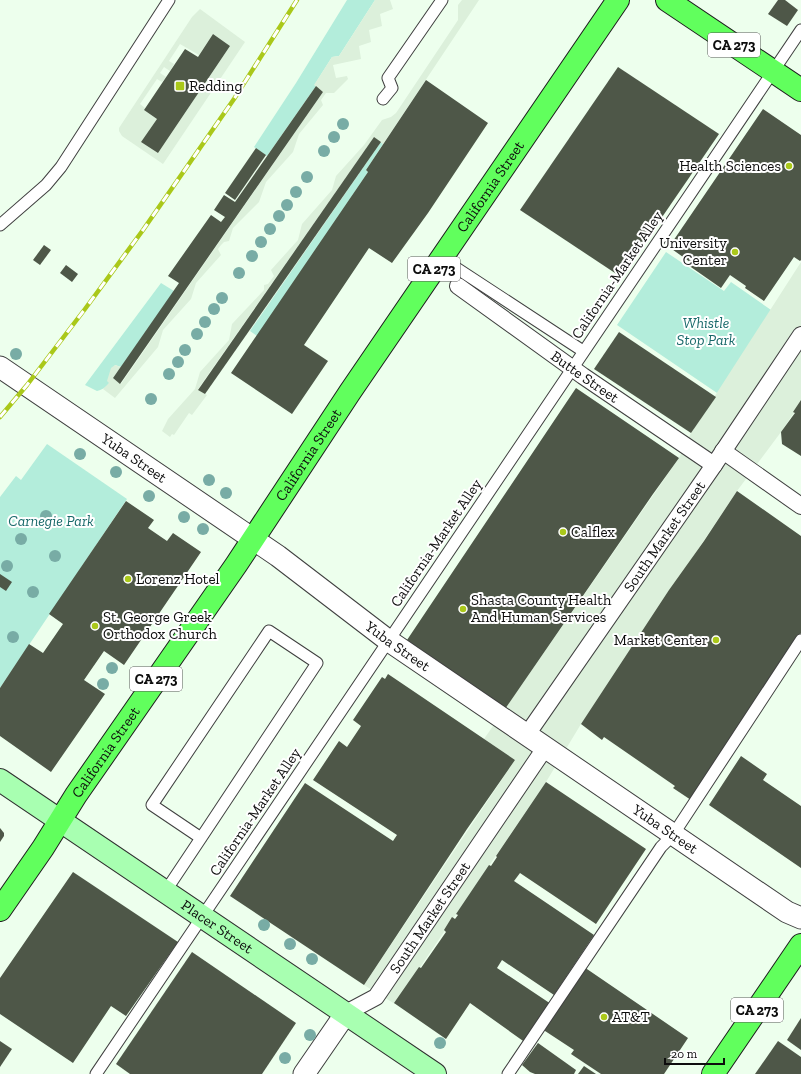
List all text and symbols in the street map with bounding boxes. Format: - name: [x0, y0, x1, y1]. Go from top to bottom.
- road number: CA 273: [708, 33, 760, 57]
- place label: Redding: [189, 77, 243, 95]
- marker: Redding: [174, 80, 186, 92]
- street label: California Street: [453, 137, 528, 236]
- place label: Health Sciences: [679, 157, 781, 175]
- marker: Health Sciences: [784, 161, 794, 171]
- street label: California-Market Alley: [568, 207, 667, 342]
- place label: University Center: [659, 234, 727, 269]
- marker: University Center: [730, 247, 740, 257]
- road number: CA 273: [408, 257, 460, 281]
- park label: Whistle Stop Park: [677, 314, 736, 349]
- street label: Butte Street: [547, 347, 623, 407]
- street label: California Street: [272, 405, 346, 504]
- street label: Yuba Street: [97, 429, 170, 487]
- street label: California-Market Alley: [387, 475, 486, 610]
- street label: South Market Street: [620, 477, 710, 595]
- park label: Carnegie Park: [8, 512, 94, 530]
- place label: Calflex: [571, 523, 615, 541]
- marker: Calflex: [558, 527, 568, 537]
- place label: Lorenz Hotel: [136, 570, 219, 588]
- marker: Lorenz Hotel: [123, 574, 133, 584]
- place label: Shasta County Health And Human Services: [471, 591, 612, 626]
- marker: Shasta County Health And Human Services: [458, 604, 468, 614]
- place label: St. George Greek Orthodox Church: [103, 608, 217, 643]
- street label: Yuba Street: [361, 616, 434, 675]
- marker: St. George Greek Orthodox Church: [90, 621, 100, 631]
- place label: Market Center: [614, 631, 708, 649]
- marker: Market Center: [711, 635, 721, 645]
- road number: CA 273: [130, 667, 182, 691]
- street label: California Street: [68, 703, 144, 801]
- street label: California-Market Alley: [206, 744, 305, 879]
- street label: Yuba Street: [628, 800, 702, 858]
- street label: South Market Street: [386, 858, 474, 977]
- street label: Placer Street: [178, 896, 257, 958]
- road number: CA 273: [731, 998, 783, 1022]
- place label: AT&T: [612, 1008, 650, 1026]
- marker: AT&T: [599, 1012, 609, 1022]
- scale bar: [665, 1040, 724, 1066]
- text: 20 m: [671, 1047, 698, 1061]

